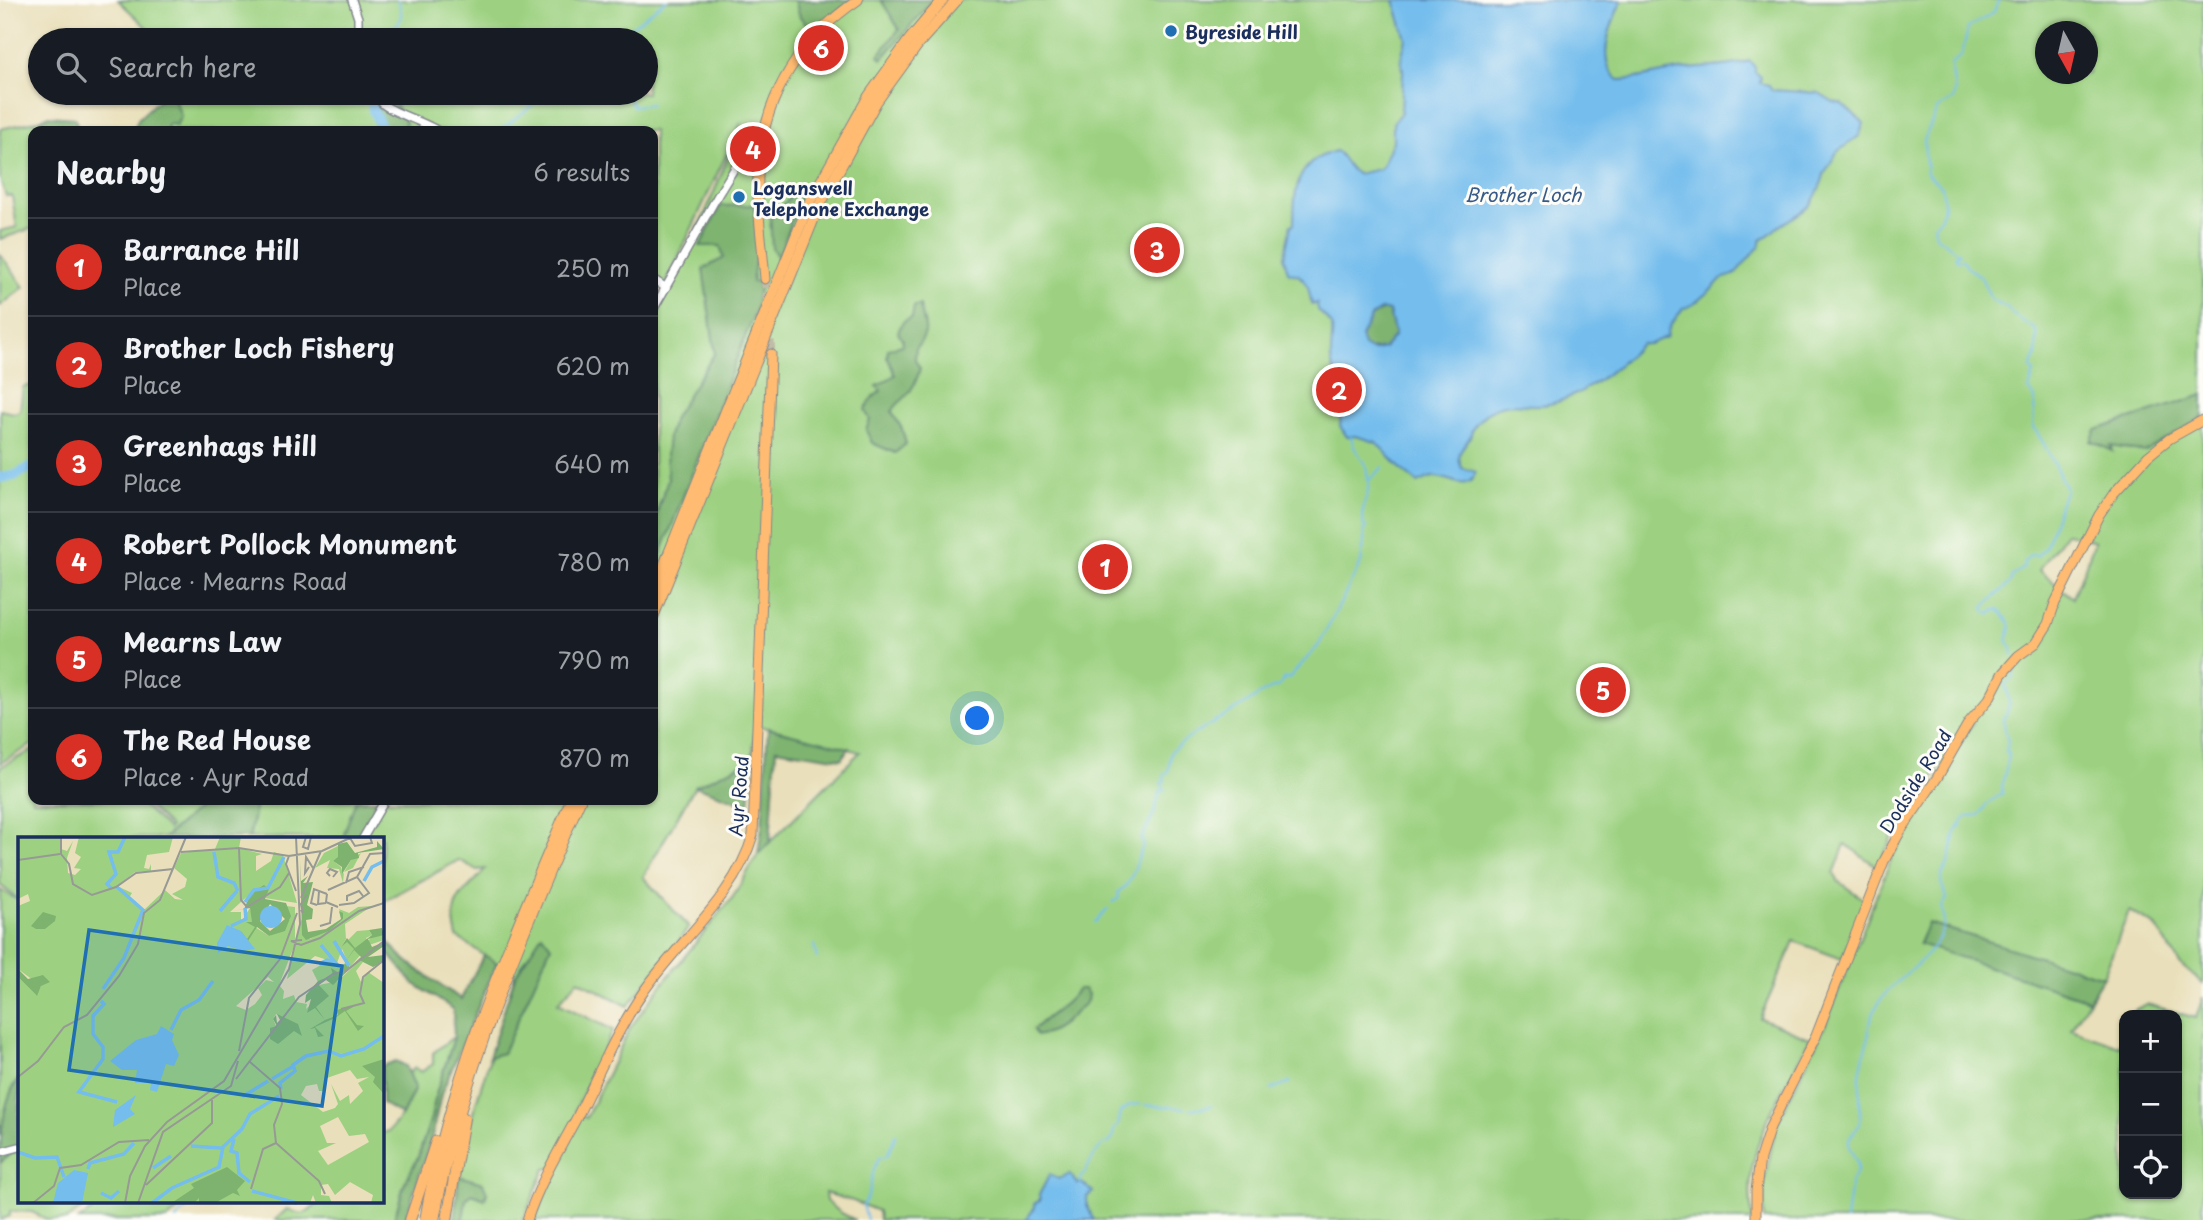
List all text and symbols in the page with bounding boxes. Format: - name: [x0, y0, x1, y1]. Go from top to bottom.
- place label: Byreside Hill: [1185, 18, 1298, 45]
- north arrow: [2035, 21, 2098, 84]
- pin: 6: [798, 22, 844, 74]
- marker: Byreside Hill: [1163, 23, 1179, 39]
- search box: [28, 28, 658, 105]
- text: Search here: [108, 47, 257, 86]
- icon: search: [52, 48, 90, 86]
- pin: 4: [730, 123, 776, 175]
- text: Nearby: [56, 149, 166, 194]
- text: 6 results: [534, 154, 630, 189]
- place label: Loganswell Telephone Exchange: [753, 174, 929, 222]
- water label: Brother Loch: [1464, 180, 1583, 208]
- marker: Loganswell Telephone Exchange: [731, 189, 747, 205]
- pin: 3: [1134, 224, 1180, 276]
- text: Barrance Hill: [123, 230, 299, 269]
- text: 1: [74, 250, 85, 285]
- text: 250 m: [556, 250, 630, 285]
- text: Place: [123, 269, 182, 304]
- text: Brother Loch Fishery: [123, 328, 394, 367]
- text: 2: [71, 348, 87, 383]
- text: 620 m: [556, 348, 630, 383]
- pin: 2: [1316, 364, 1362, 416]
- text: Place: [123, 367, 182, 402]
- text: Greenhags Hill: [123, 426, 317, 465]
- text: 3: [71, 446, 87, 481]
- text: 640 m: [554, 446, 630, 481]
- text: Place: [123, 465, 182, 500]
- text: Robert Pollock Monument: [123, 524, 457, 563]
- pin: 1: [1082, 541, 1128, 593]
- text: 4: [71, 544, 87, 579]
- text: 780 m: [558, 544, 630, 579]
- text: Place · Mearns Road: [123, 563, 347, 598]
- text: Mearns Law: [123, 622, 282, 661]
- text: 5: [72, 642, 86, 677]
- text: 790 m: [558, 642, 630, 677]
- text: Place: [123, 661, 182, 696]
- pin: 5: [1580, 664, 1626, 716]
- your location: [960, 701, 994, 735]
- text: The Red House: [123, 720, 311, 759]
- street label: Dodside Road: [1872, 724, 1958, 838]
- text: 6: [71, 740, 87, 775]
- text: 870 m: [559, 740, 630, 775]
- street label: Ayr Road: [721, 754, 755, 838]
- text: Place · Ayr Road: [123, 759, 309, 794]
- inset map: [18, 837, 383, 1202]
- map controls: [2119, 1010, 2182, 1199]
- button: +: [2119, 1010, 2182, 1073]
- button: −: [2119, 1073, 2182, 1136]
- button: locate: [2119, 1136, 2182, 1199]

